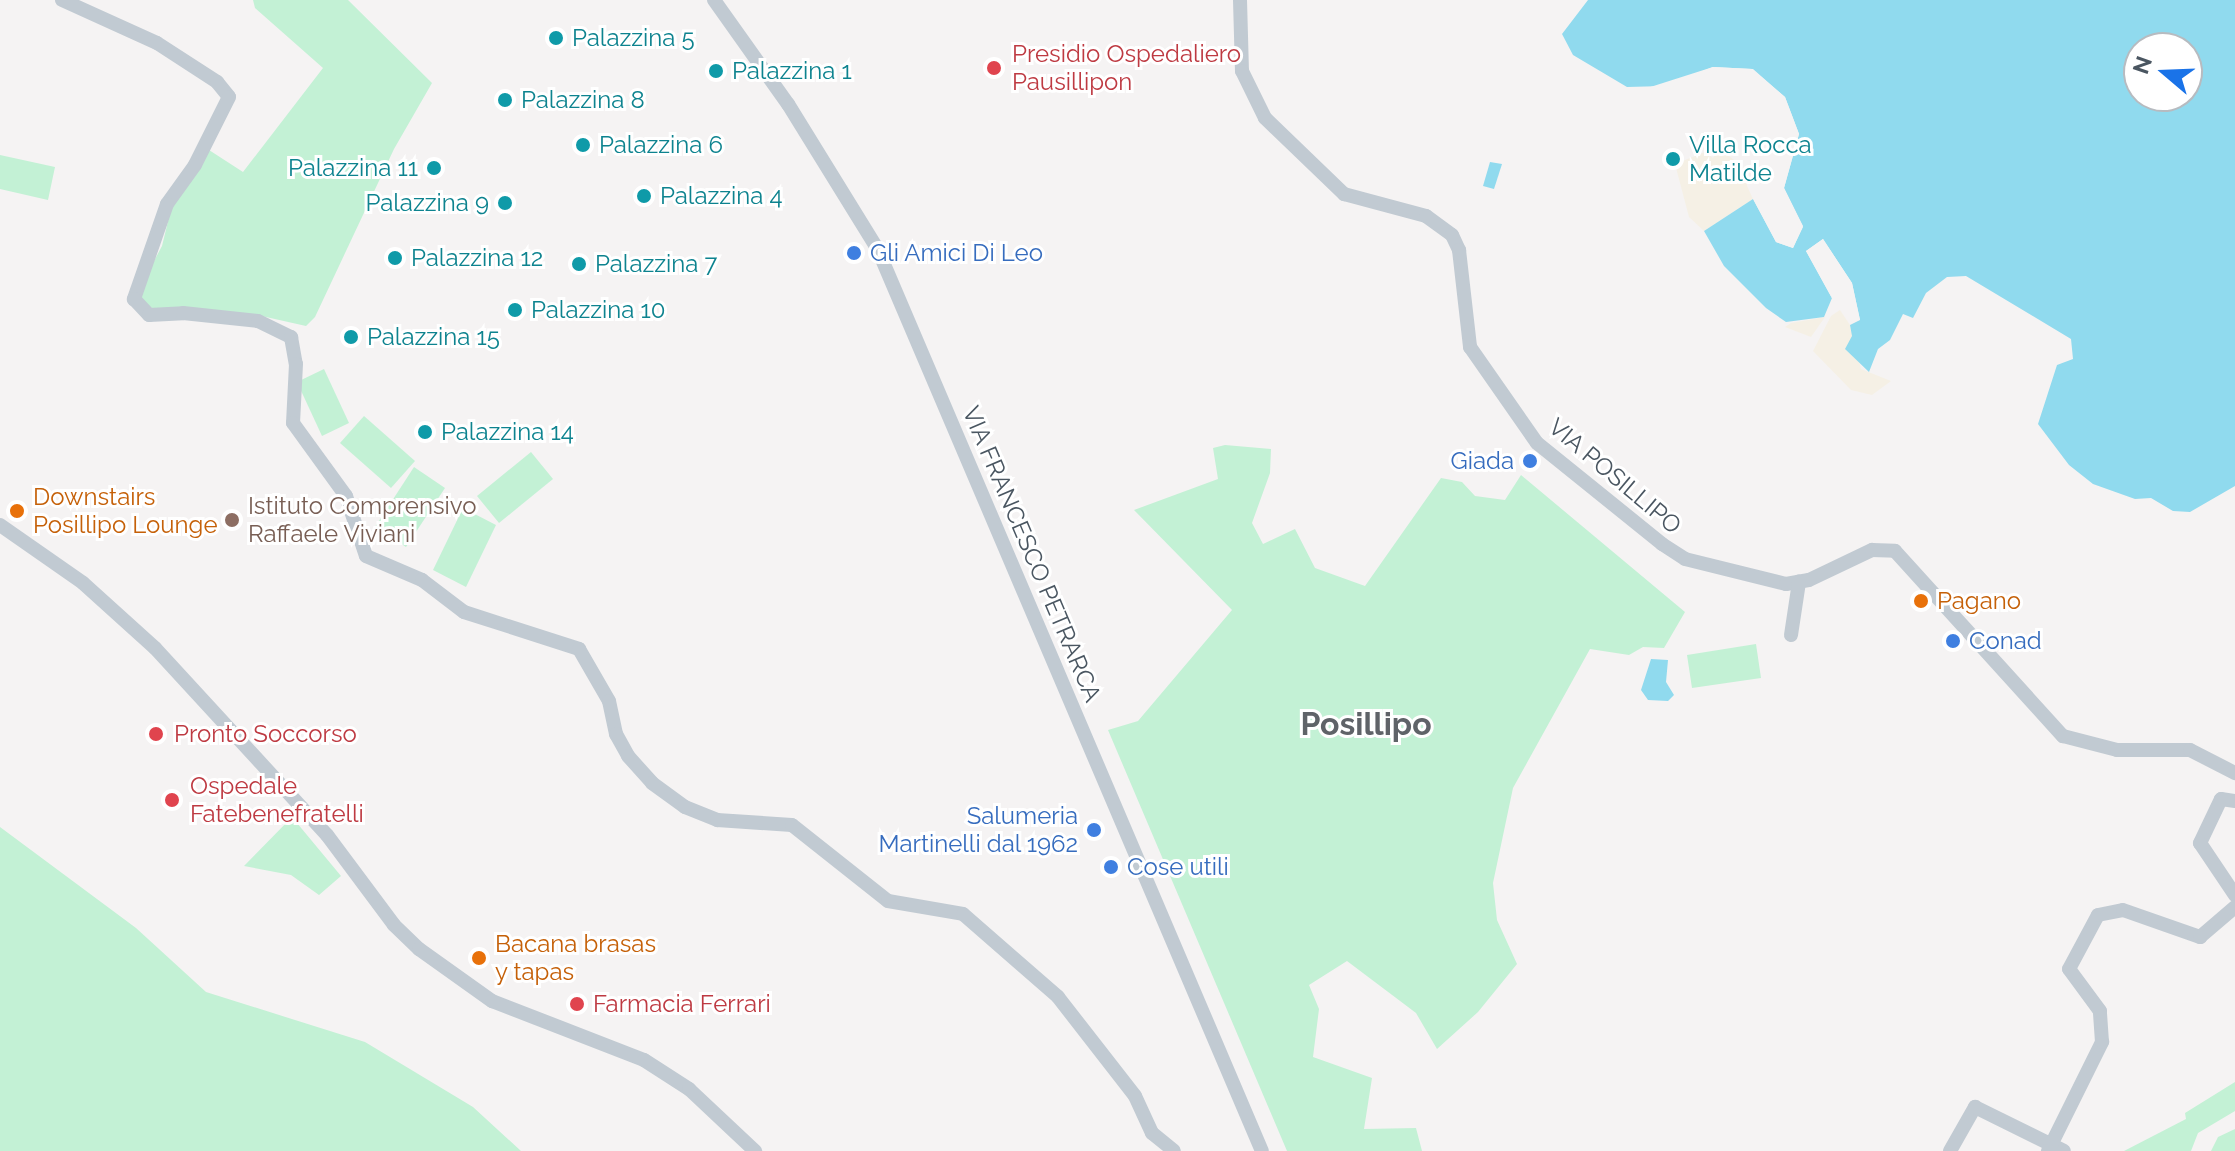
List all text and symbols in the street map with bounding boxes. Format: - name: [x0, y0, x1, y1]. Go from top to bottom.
- place label: Palazzina 5: [572, 24, 695, 52]
- marker: Palazzina 5: [547, 29, 565, 47]
- north arrow: [2123, 32, 2203, 112]
- place label: Presidio Ospedaliero Pausillipon: [1012, 40, 1241, 96]
- text: N: [2127, 53, 2157, 77]
- place label: Palazzina 1: [732, 57, 852, 85]
- marker: Presidio Ospedaliero Pausillipon: [983, 57, 1005, 79]
- marker: Palazzina 1: [707, 62, 725, 80]
- place label: Palazzina 8: [521, 86, 645, 114]
- marker: Palazzina 8: [496, 91, 514, 109]
- place label: Palazzina 6: [599, 131, 723, 159]
- place label: Villa Rocca Matilde: [1689, 131, 1812, 187]
- marker: Palazzina 6: [574, 136, 592, 154]
- marker: Villa Rocca Matilde: [1664, 150, 1682, 168]
- place label: Palazzina 11: [288, 154, 418, 182]
- marker: Palazzina 11: [425, 159, 443, 177]
- place label: Palazzina 4: [660, 182, 783, 210]
- marker: Palazzina 4: [635, 187, 653, 205]
- place label: Palazzina 9: [365, 189, 489, 217]
- marker: Palazzina 9: [496, 194, 514, 212]
- place label: Gli Amici Di Leo: [870, 239, 1044, 267]
- place label: Palazzina 12: [411, 244, 543, 272]
- marker: Gli Amici Di Leo: [845, 244, 863, 262]
- marker: Palazzina 12: [386, 249, 404, 267]
- place label: Palazzina 7: [595, 250, 717, 278]
- marker: Palazzina 7: [570, 255, 588, 273]
- place label: Palazzina 10: [531, 296, 665, 324]
- marker: Palazzina 10: [506, 301, 524, 319]
- place label: Palazzina 15: [367, 323, 500, 351]
- marker: Palazzina 15: [342, 328, 360, 346]
- street label: VIA FRANCESCO PETRARCA: [956, 401, 1108, 707]
- street label: VIA POSILLIPO: [1543, 412, 1687, 540]
- place label: Palazzina 14: [441, 418, 574, 446]
- marker: Palazzina 14: [416, 423, 434, 441]
- place label: Giada: [1450, 447, 1514, 475]
- marker: Giada: [1521, 452, 1539, 470]
- place label: Downstairs Posillipo Lounge: [33, 483, 217, 539]
- place label: Istituto Comprensivo Raffaele Viviani: [248, 492, 476, 548]
- marker: Downstairs Posillipo Lounge: [8, 502, 26, 520]
- marker: Istituto Comprensivo Raffaele Viviani: [223, 511, 241, 529]
- place label: Pagano: [1937, 587, 2021, 615]
- marker: Pagano: [1912, 592, 1930, 610]
- place label: Conad: [1969, 627, 2042, 655]
- marker: Conad: [1944, 632, 1962, 650]
- district label: Posillipo: [1300, 705, 1432, 743]
- place label: Pronto Soccorso: [174, 720, 357, 748]
- marker: Pronto Soccorso: [145, 723, 167, 745]
- place label: Ospedale Fatebenefratelli: [190, 772, 364, 828]
- marker: Ospedale Fatebenefratelli: [161, 789, 183, 811]
- place label: Salumeria Martinelli dal 1962: [878, 802, 1078, 858]
- marker: Salumeria Martinelli dal 1962: [1085, 821, 1103, 839]
- place label: Cose utili: [1127, 853, 1229, 881]
- marker: Cose utili: [1102, 858, 1120, 876]
- place label: Bacana brasas y tapas: [495, 930, 656, 986]
- marker: Bacana brasas y tapas: [470, 949, 488, 967]
- place label: Farmacia Ferrari: [593, 990, 771, 1018]
- marker: Farmacia Ferrari: [568, 995, 586, 1013]

